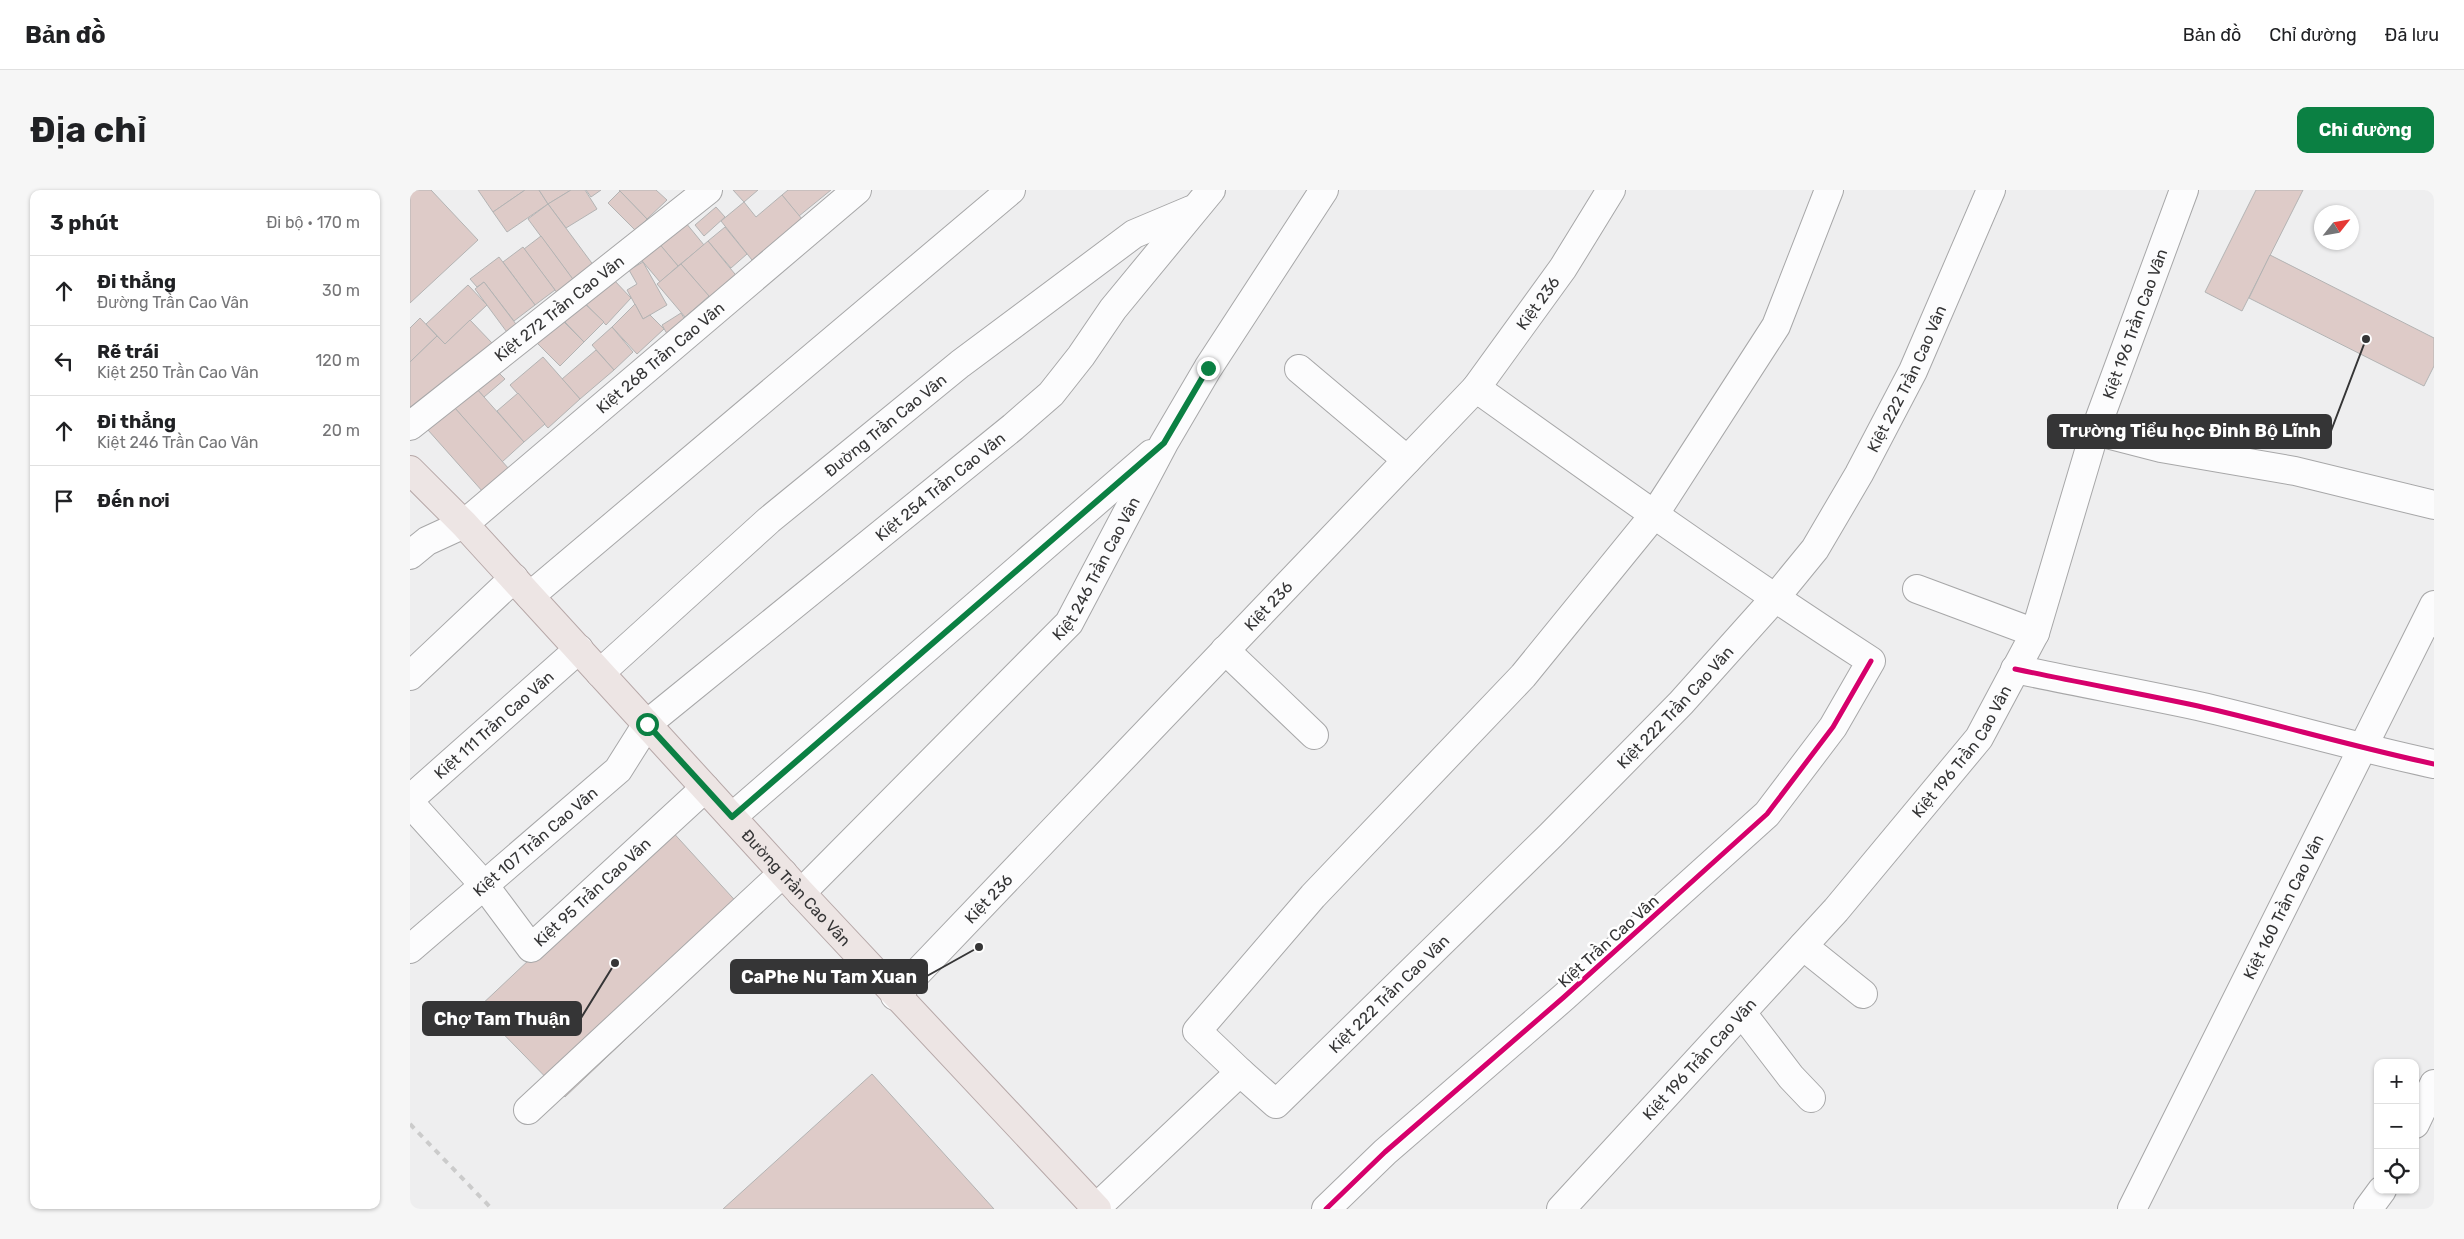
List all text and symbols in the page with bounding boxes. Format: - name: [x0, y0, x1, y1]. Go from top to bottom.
- text: Bản đồ: [25, 21, 106, 49]
- text: Bản đồ: [2183, 24, 2241, 46]
- text: Chỉ đường: [2269, 24, 2357, 46]
- text: Đã lưu: [2385, 24, 2439, 46]
- button: Chỉ đường: [2297, 107, 2434, 153]
- text: Địa chỉ: [30, 109, 147, 151]
- north arrow: [2314, 205, 2359, 250]
- text: 3 phút: [50, 210, 118, 235]
- text: Đi bộ · 170 m: [266, 213, 360, 232]
- street label: Kiệt 196 Trần Cao Vân: [2099, 246, 2171, 402]
- street label: Kiệt 272 Trần Cao Vân: [491, 251, 628, 366]
- text: Đi thẳng: [97, 270, 176, 293]
- street label: Kiệt 236: [1512, 273, 1564, 334]
- icon: ahead: [50, 277, 78, 305]
- text: 30 m: [322, 281, 360, 300]
- text: Đường Trần Cao Vân: [97, 293, 249, 312]
- street label: Kiệt 268 Trần Cao Vân: [592, 298, 728, 418]
- street label: Kiệt 222 Trần Cao Vân: [1863, 302, 1950, 455]
- text: Rẽ trái: [97, 340, 159, 363]
- icon: left: [50, 347, 78, 375]
- text: 120 m: [315, 351, 360, 370]
- route end: [1197, 357, 1220, 380]
- text: Kiệt 250 Trần Cao Vân: [97, 363, 259, 382]
- street label: Đường Trần Cao Vân: [821, 370, 950, 481]
- text: Đi thẳng: [97, 410, 176, 433]
- callout: Trường Tiểu học Đinh Bộ Lĩnh: [2048, 415, 2331, 448]
- icon: ahead: [50, 417, 78, 445]
- text: Trường Tiểu học Đinh Bộ Lĩnh: [2059, 420, 2321, 442]
- text: 20 m: [322, 421, 360, 440]
- street label: Kiệt 254 Trần Cao Vân: [871, 428, 1009, 545]
- text: Kiệt 246 Trần Cao Vân: [97, 433, 259, 452]
- icon: arrive: [50, 487, 78, 515]
- text: Đến nơi: [97, 489, 170, 512]
- street label: Kiệt 246 Trần Cao Vân: [1048, 494, 1144, 644]
- street label: Kiệt 236: [1240, 577, 1297, 635]
- street label: Kiệt 222 Trần Cao Vân: [1613, 642, 1737, 773]
- street label: Kiệt 111 Trần Cao Vân: [430, 667, 558, 783]
- street label: Kiệt 196 Trần Cao Vân: [1908, 682, 2015, 821]
- route start: [636, 713, 659, 736]
- street label: Kiệt 107 Trần Cao Vân: [469, 783, 601, 901]
- street label: Đường Trần Cao Vân: [738, 826, 855, 950]
- street label: Kiệt 160 Trần Cao Vân: [2239, 831, 2328, 982]
- street label: Kiệt 95 Trần Cao Vân: [530, 834, 655, 951]
- street label: Kiệt 236: [961, 870, 1017, 927]
- street label: Kiệt Trần Cao Vân: [1553, 890, 1663, 992]
- street label: Kiệt 222 Trần Cao Vân: [1325, 931, 1453, 1057]
- callout: CaPhe Nu Tam Xuan: [731, 960, 927, 993]
- text: CaPhe Nu Tam Xuan: [741, 966, 917, 988]
- street label: Kiệt 196 Trần Cao Vân: [1639, 994, 1760, 1124]
- callout: Chợ Tam Thuận: [423, 1002, 581, 1035]
- text: Chợ Tam Thuận: [434, 1008, 570, 1030]
- map controls: [2374, 1059, 2419, 1194]
- button: +: [2374, 1059, 2419, 1104]
- button: −: [2374, 1104, 2419, 1149]
- button: locate: [2374, 1149, 2419, 1194]

